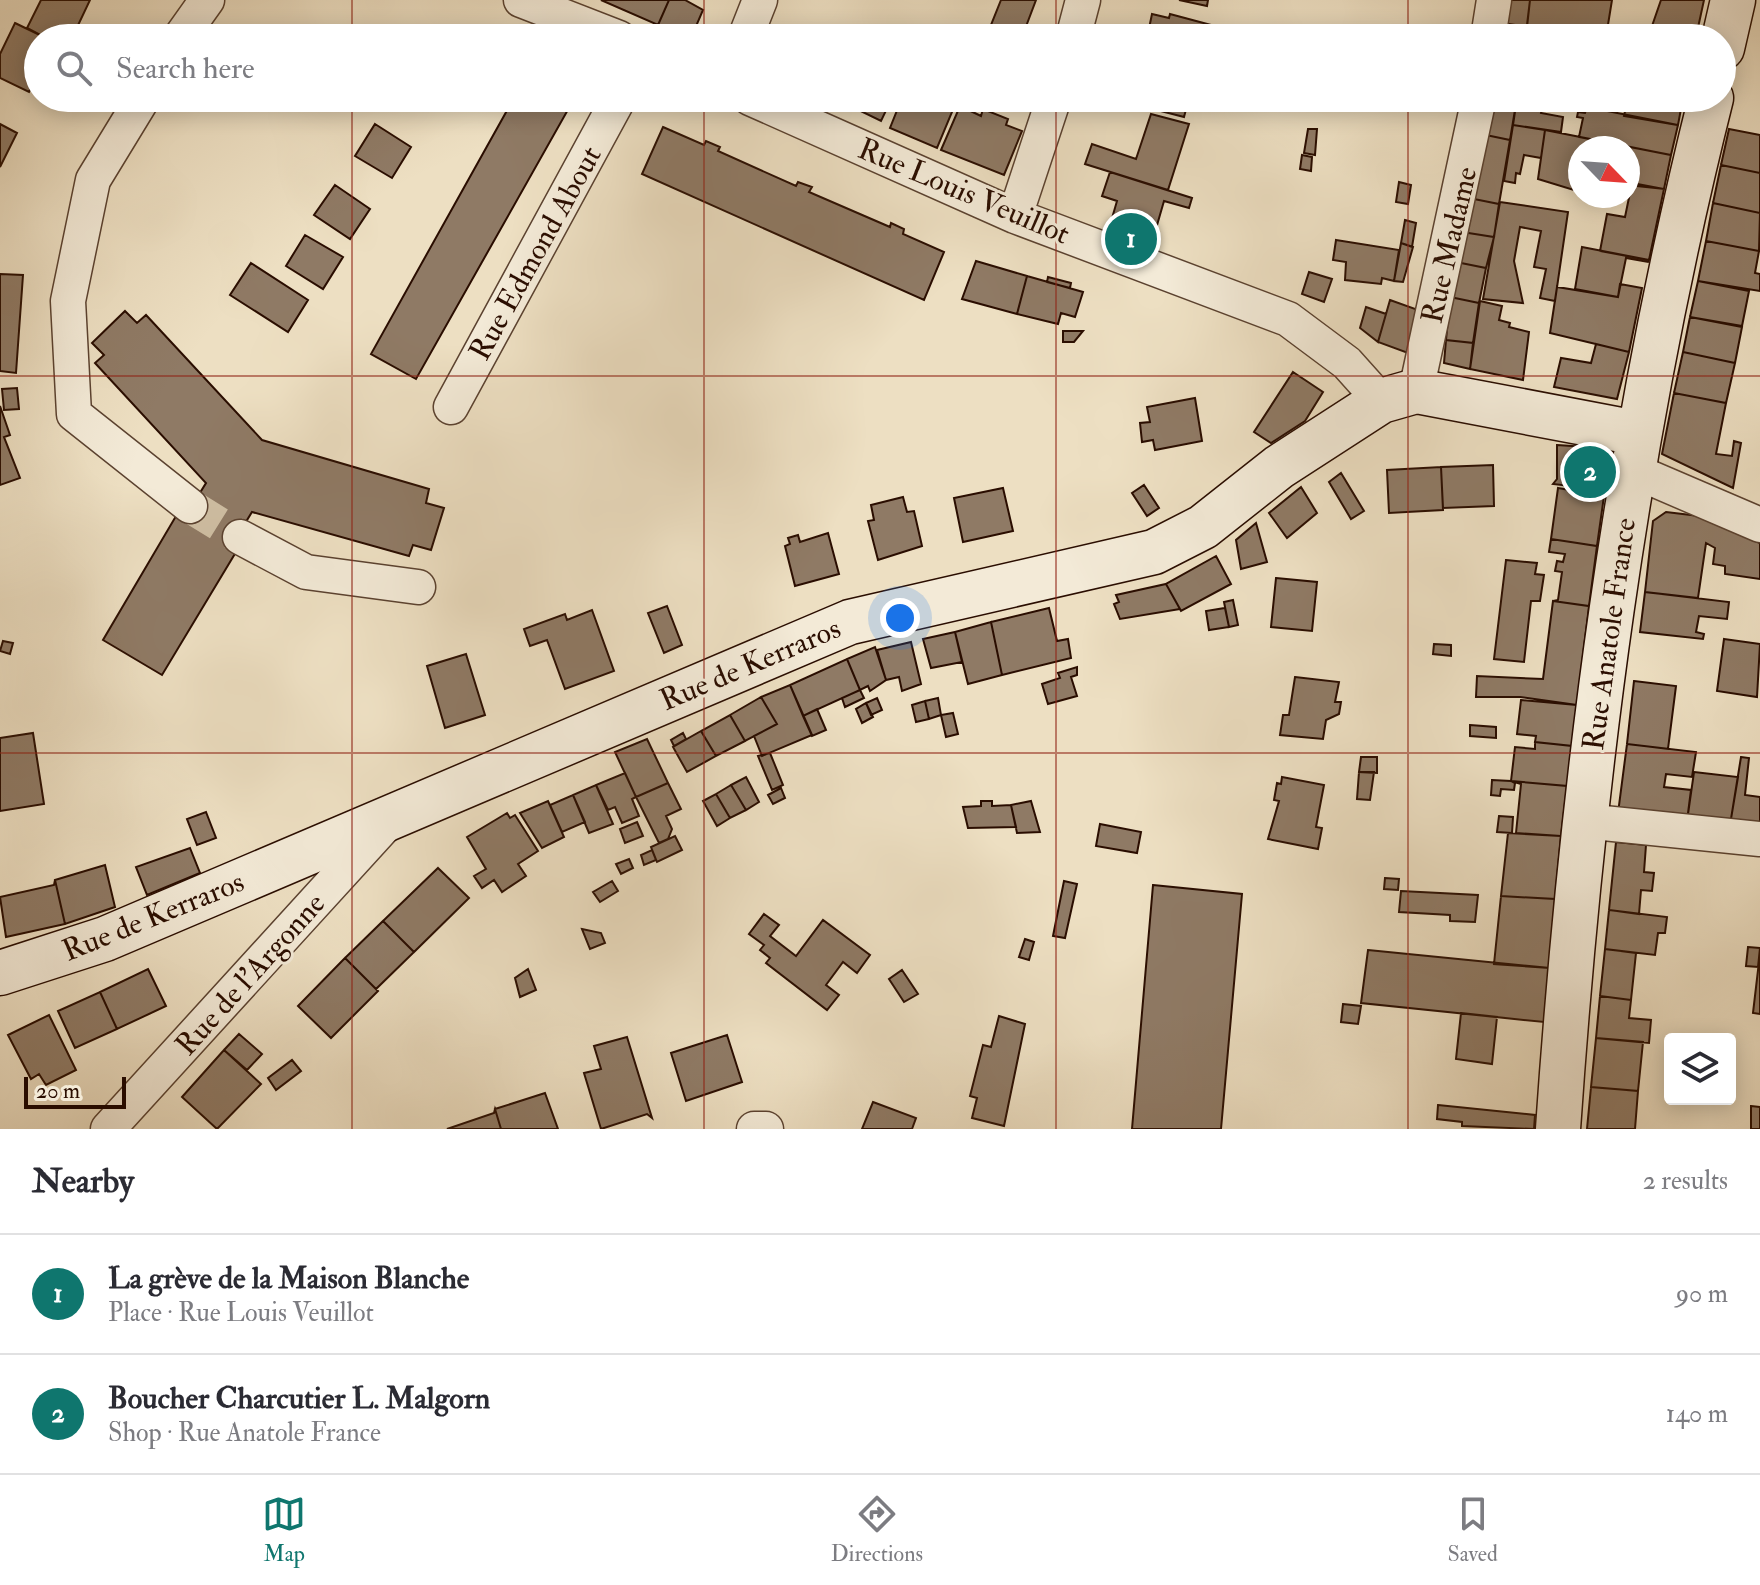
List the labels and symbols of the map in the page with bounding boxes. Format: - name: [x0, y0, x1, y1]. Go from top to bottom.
- street label: Rue Louis Veuillot: [852, 130, 1075, 253]
- north arrow: [1568, 136, 1640, 208]
- street label: Rue Edmond About: [461, 139, 610, 367]
- street label: Rue Madame: [1414, 163, 1485, 327]
- pin: 1: [1105, 209, 1157, 269]
- pin: 2: [1564, 442, 1616, 502]
- street label: Rue Anatole France: [1575, 515, 1644, 753]
- your location: [880, 598, 920, 638]
- street label: Rue de Kerraros: [654, 610, 846, 719]
- street label: Rue de Kerraros: [57, 863, 249, 970]
- street label: Rue de l'Argonne: [168, 885, 333, 1063]
- scale bar: [24, 1073, 126, 1109]

